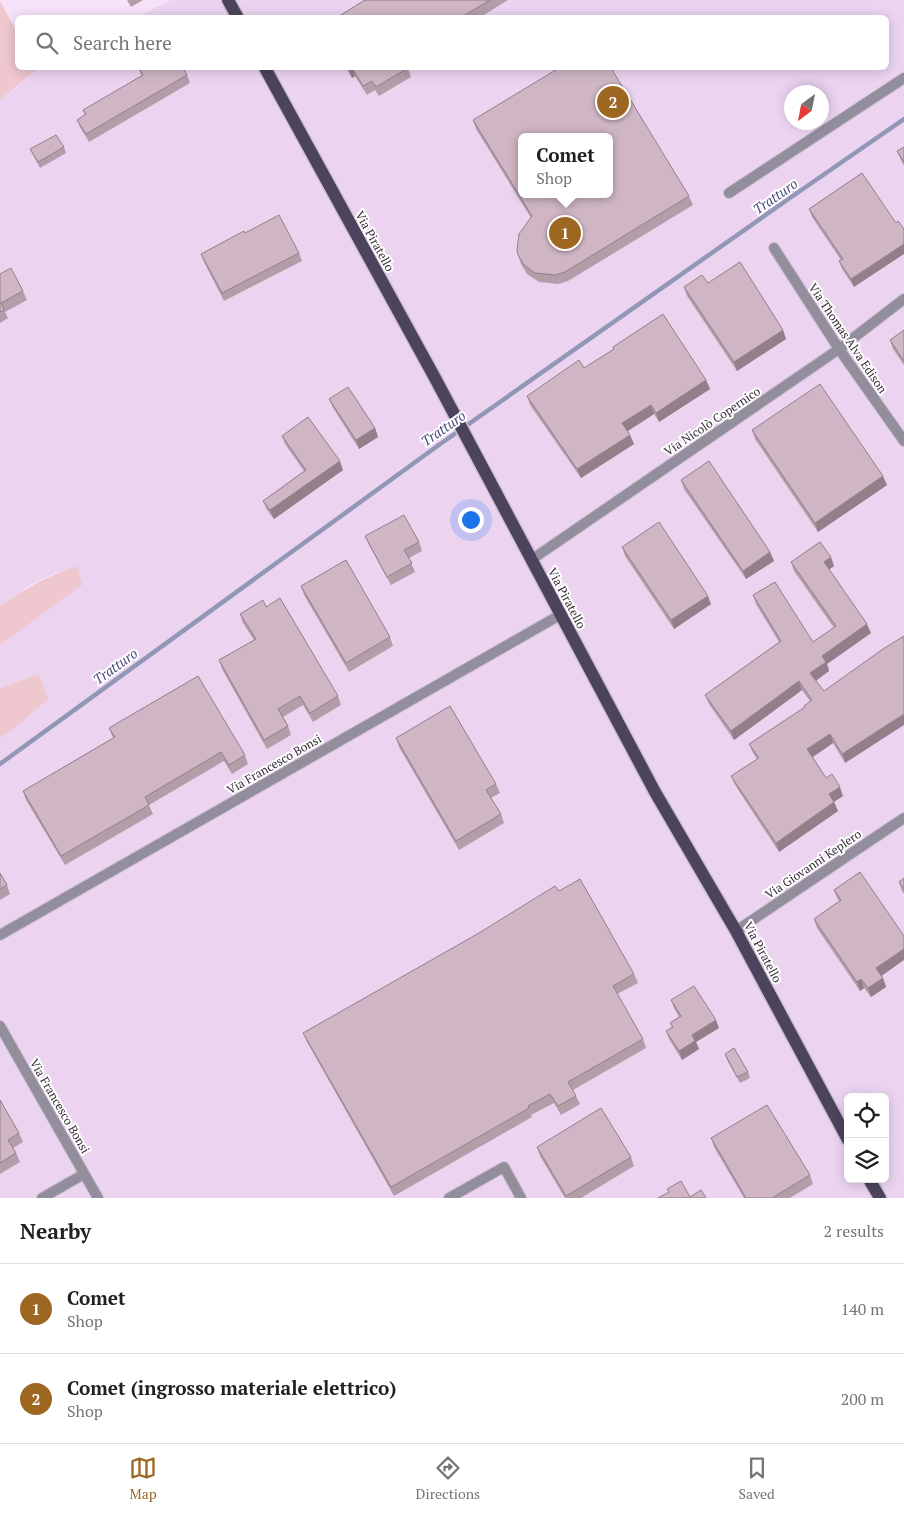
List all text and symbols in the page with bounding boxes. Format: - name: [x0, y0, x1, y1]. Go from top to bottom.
- search box: [15, 15, 889, 70]
- icon: search: [33, 29, 61, 57]
- text: Search here: [73, 30, 172, 55]
- pin: 2: [597, 83, 629, 121]
- north arrow: [784, 85, 829, 130]
- popup: [518, 133, 613, 198]
- text: Comet: [536, 142, 595, 167]
- text: Shop: [536, 167, 572, 189]
- water label: Tratturo: [749, 174, 801, 218]
- street label: Via Piratello: [352, 208, 398, 274]
- pin: 1: [549, 214, 581, 252]
- street label: Via Thomas Alva Edison: [806, 280, 890, 396]
- street label: Via Nicolò Copernico: [661, 383, 763, 459]
- water label: Tratturo: [417, 406, 469, 450]
- your location: [458, 507, 484, 533]
- street label: Via Piratello: [545, 565, 589, 631]
- water label: Tratturo: [89, 643, 141, 689]
- street label: Via Francesco Bonsi: [224, 731, 324, 797]
- street label: Via Giovanni Keplero: [762, 826, 864, 902]
- street label: Via Piratello: [741, 919, 785, 985]
- street label: Via Francesco Bonsi: [27, 1056, 93, 1156]
- map controls: [844, 1093, 889, 1183]
- button: locate: [844, 1093, 889, 1138]
- button: layers: [844, 1138, 889, 1183]
- text: Nearby: [20, 1217, 91, 1245]
- text: 2 results: [824, 1220, 884, 1242]
- text: Comet: [67, 1285, 126, 1310]
- text: 1: [31, 1298, 41, 1320]
- text: 140 m: [841, 1298, 884, 1320]
- text: Shop: [67, 1310, 103, 1332]
- text: Comet (ingrosso materiale elettrico): [67, 1375, 396, 1400]
- text: 2: [31, 1388, 41, 1410]
- text: 200 m: [841, 1388, 884, 1410]
- text: Shop: [67, 1400, 103, 1422]
- tab: Map: [129, 1454, 157, 1503]
- tab: Directions: [416, 1454, 480, 1503]
- tab: Saved: [739, 1454, 775, 1503]

